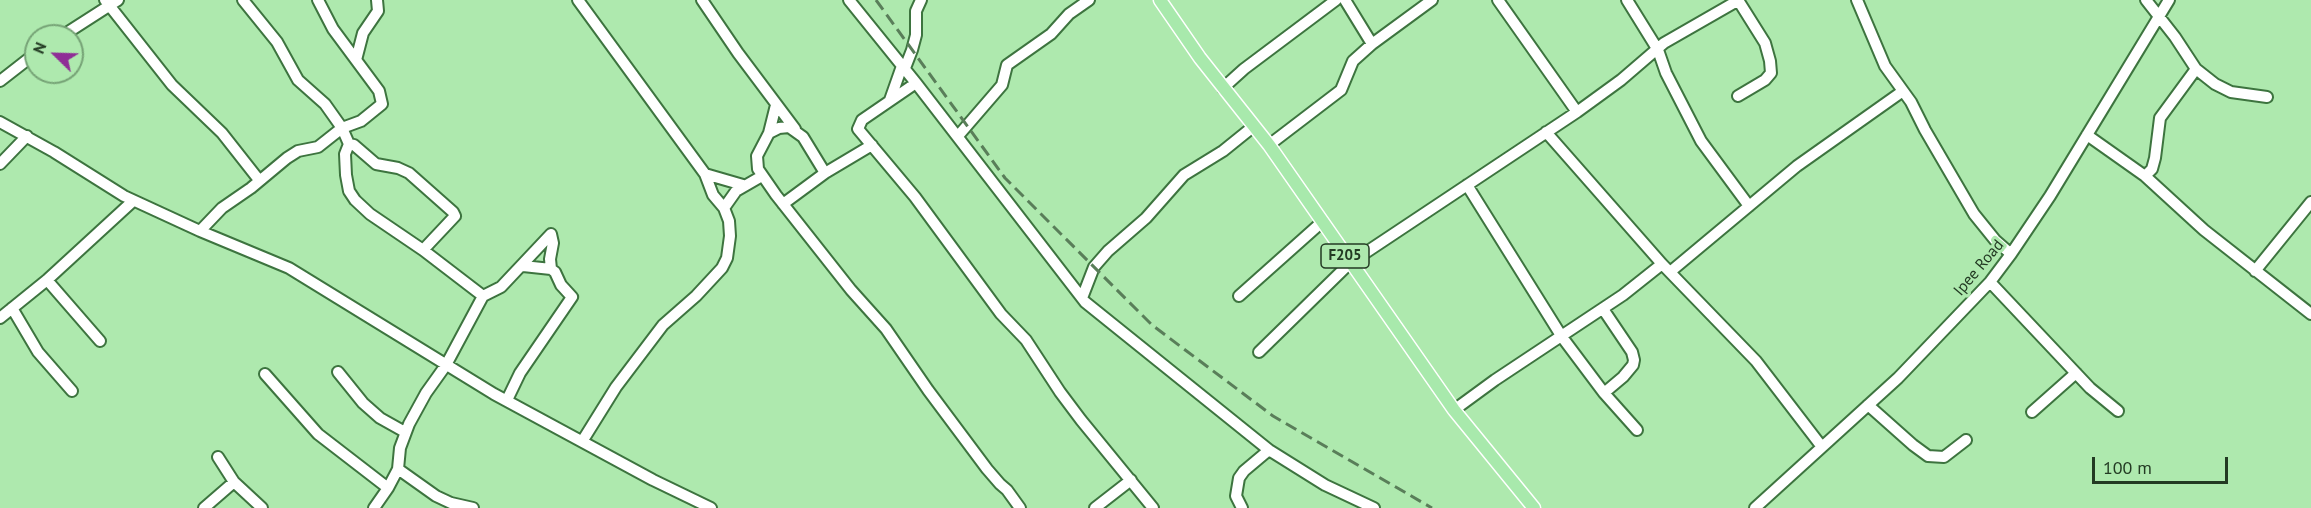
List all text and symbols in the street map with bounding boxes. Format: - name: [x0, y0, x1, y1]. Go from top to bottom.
- north arrow: [24, 24, 84, 84]
- text: N: [28, 39, 51, 57]
- street label: Ipee Road: [1950, 236, 2008, 300]
- road number: F205: [1321, 244, 1369, 268]
- scale bar: [2095, 445, 2232, 483]
- text: 100 m: [2103, 456, 2152, 479]

